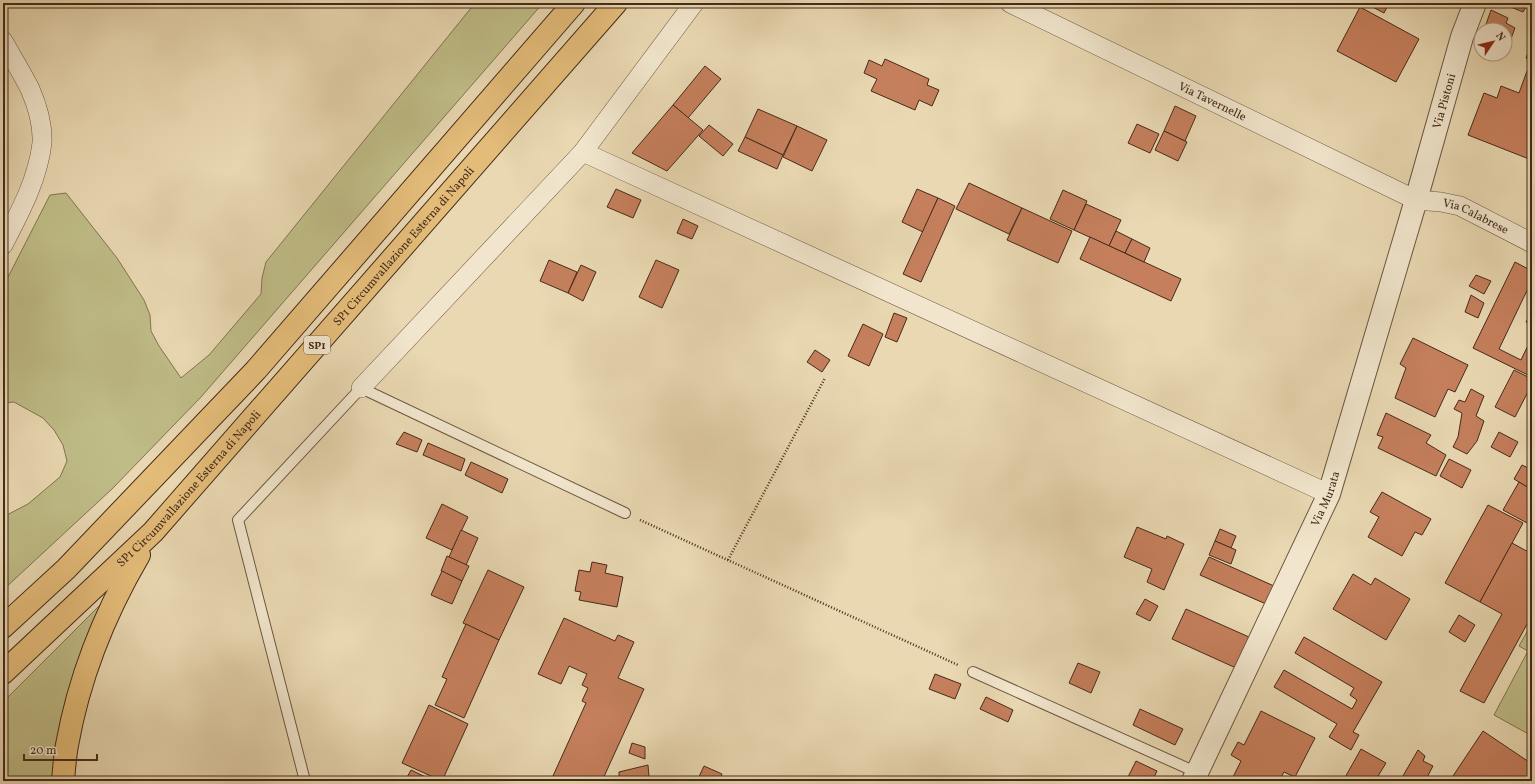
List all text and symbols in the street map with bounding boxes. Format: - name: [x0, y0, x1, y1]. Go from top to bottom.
- north arrow: [1473, 22, 1513, 62]
- text: N: [1492, 30, 1508, 45]
- street label: Via Pistoni: [1429, 72, 1460, 131]
- street label: Via Tavernelle: [1175, 79, 1249, 126]
- street label: SP1 Circumvallazione Esterna di Napoli: [330, 163, 479, 330]
- street label: Via Calabrese: [1441, 196, 1511, 239]
- road number: SP1: [304, 336, 330, 354]
- street label: SP1 Circumvallazione Esterna di Napoli: [114, 407, 265, 571]
- street label: Via Murata: [1308, 469, 1344, 529]
- scale bar: [24, 736, 97, 762]
- text: 20 m: [30, 743, 57, 759]

